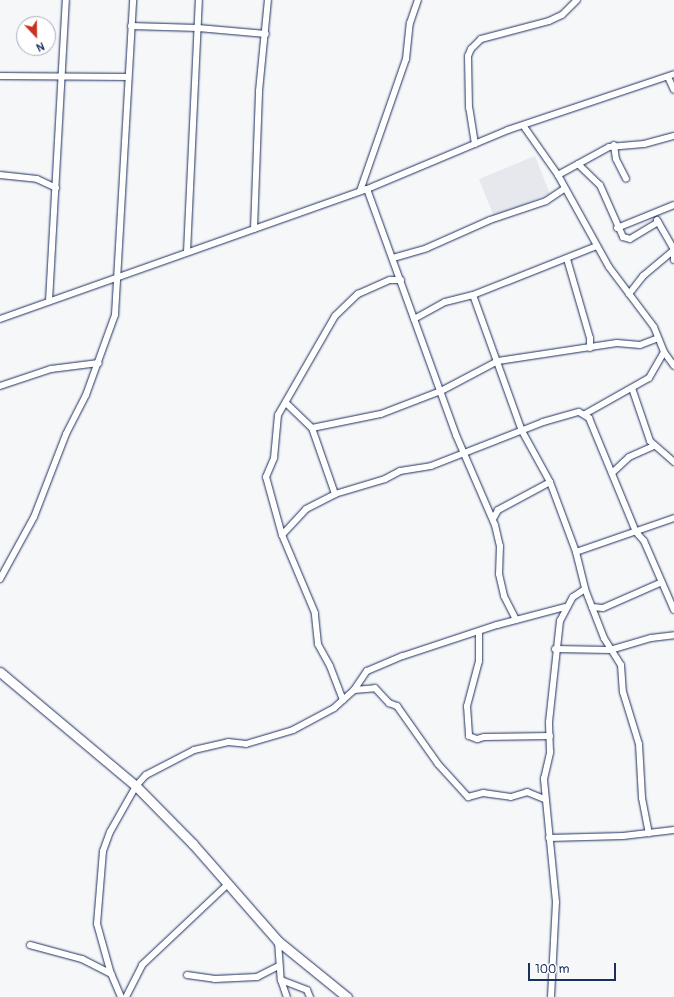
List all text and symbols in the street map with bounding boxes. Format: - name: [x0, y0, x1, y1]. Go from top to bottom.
- north arrow: [16, 16, 56, 56]
- text: N: [34, 39, 46, 54]
- scale bar: [530, 955, 618, 981]
- text: 100 m: [535, 962, 569, 977]

